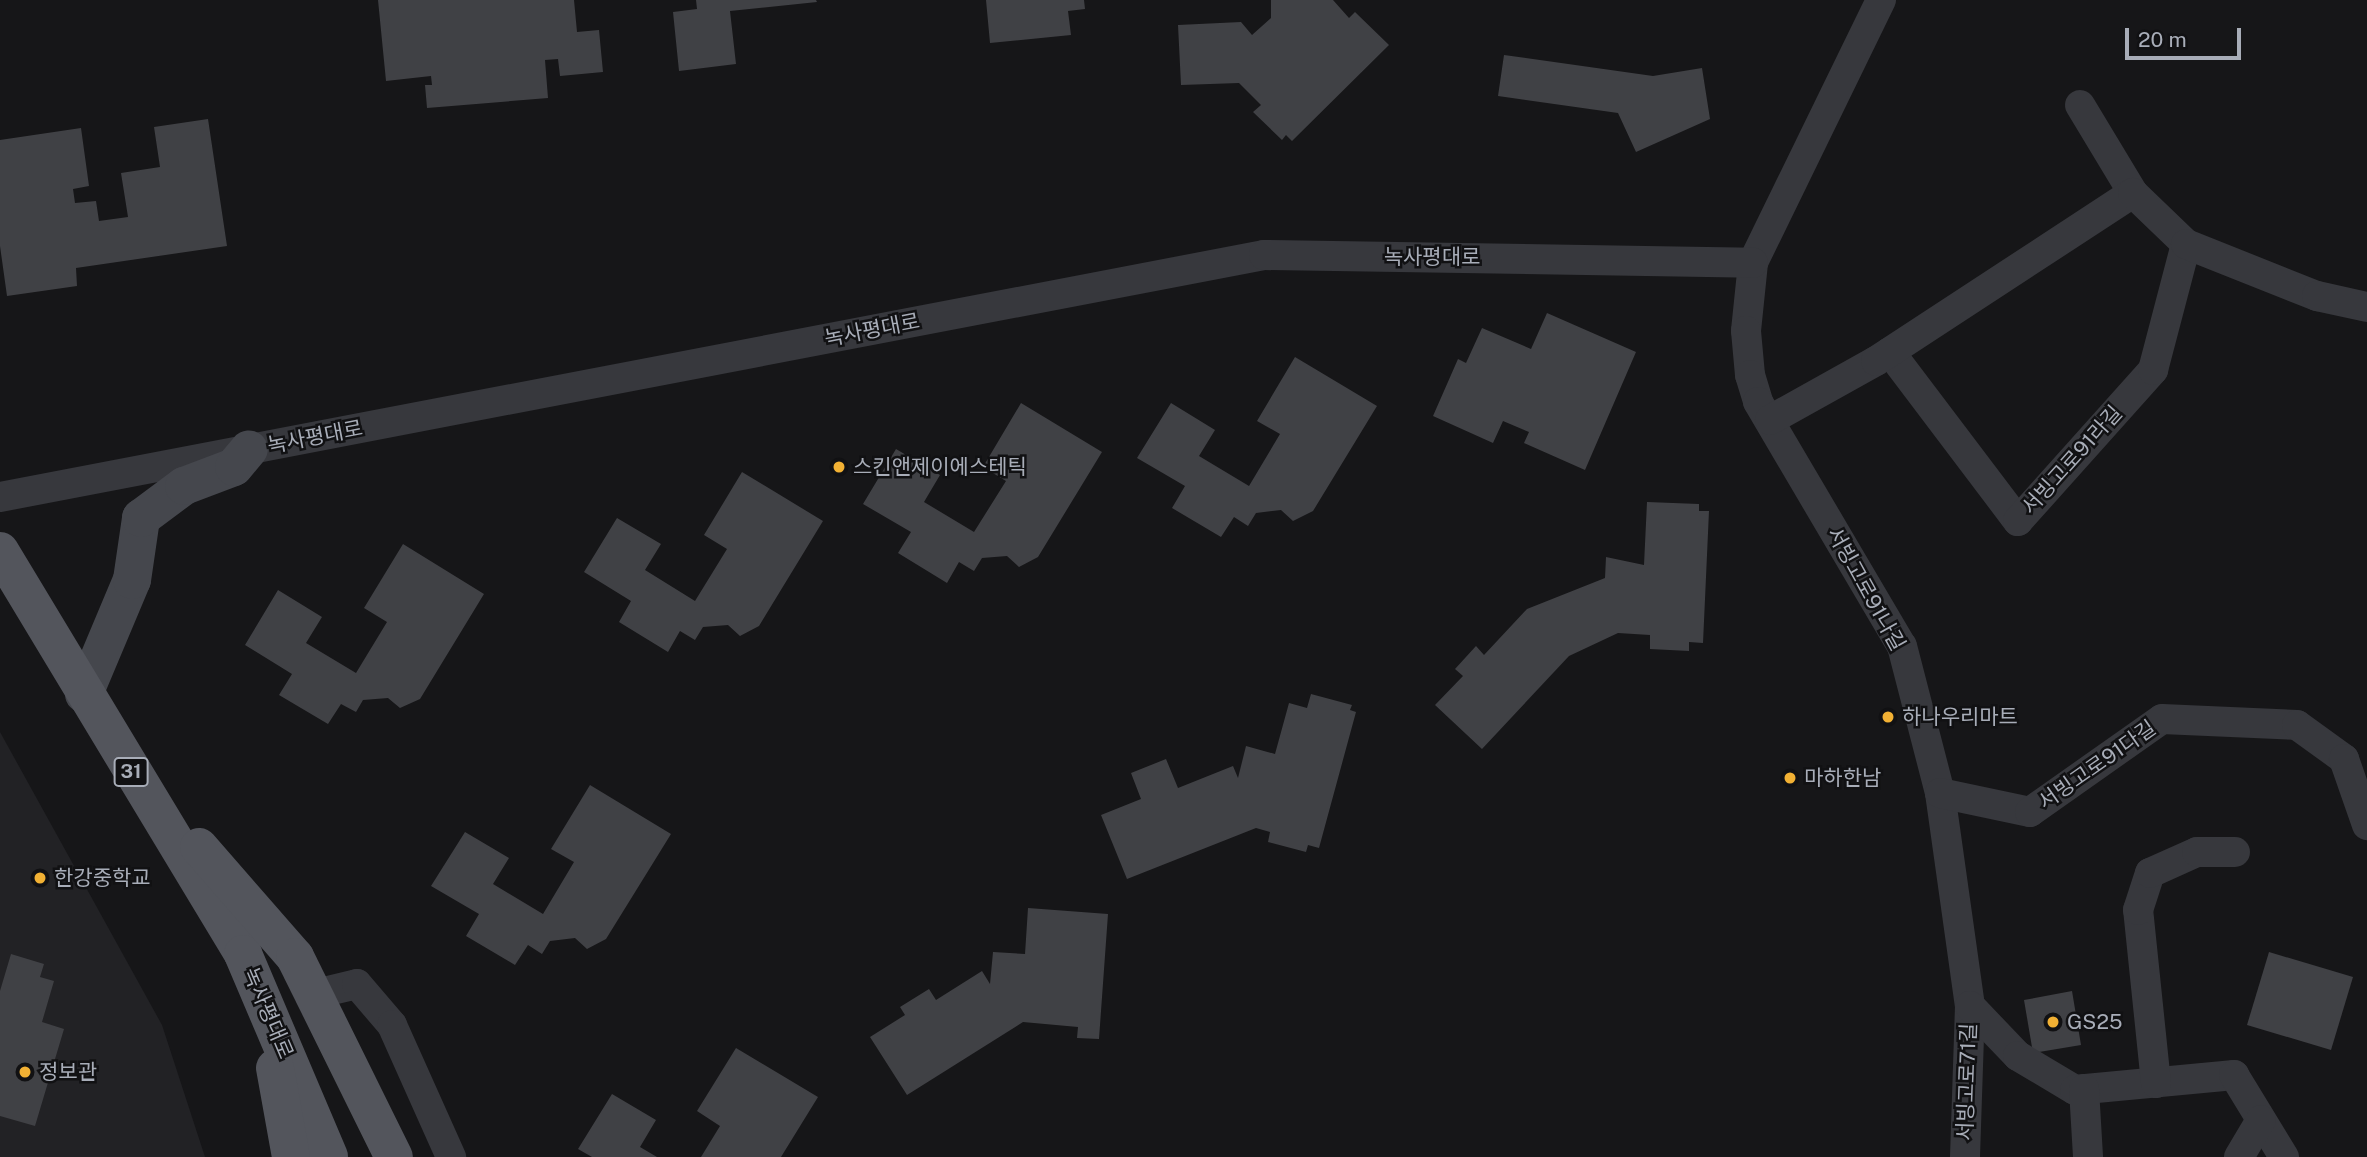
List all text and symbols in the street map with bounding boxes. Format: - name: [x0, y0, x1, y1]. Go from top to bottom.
- scale bar: [2129, 14, 2244, 58]
- text: 20 m: [2138, 27, 2187, 52]
- street label: 녹사평대로: [1384, 244, 1480, 270]
- street label: 녹사평대로: [822, 308, 922, 352]
- street label: 서빙고로91라길: [2017, 400, 2127, 520]
- street label: 녹사평대로: [265, 415, 365, 459]
- place label: 스킨앤제이에스테틱: [853, 454, 1027, 480]
- marker: 스킨앤제이에스테틱: [831, 459, 847, 475]
- street label: 서빙고로91나길: [1822, 523, 1910, 655]
- place label: 하나우리마트: [1902, 704, 2018, 730]
- marker: 하나우리마트: [1880, 709, 1896, 725]
- street label: 서빙고로91다길: [2033, 715, 2161, 815]
- road number: 31: [114, 757, 148, 788]
- place label: 마하한남: [1804, 765, 1881, 791]
- marker: 마하한남: [1782, 770, 1798, 786]
- place label: 한강중학교: [54, 865, 151, 891]
- marker: 한강중학교: [32, 870, 48, 886]
- street label: 녹사평대로: [238, 964, 298, 1062]
- place label: GS25: [2067, 1009, 2122, 1035]
- marker: GS25: [2045, 1014, 2061, 1030]
- street label: 서빙고로71길: [1952, 1023, 1982, 1141]
- place label: 정보관: [39, 1059, 97, 1085]
- marker: 정보관: [17, 1064, 33, 1080]

